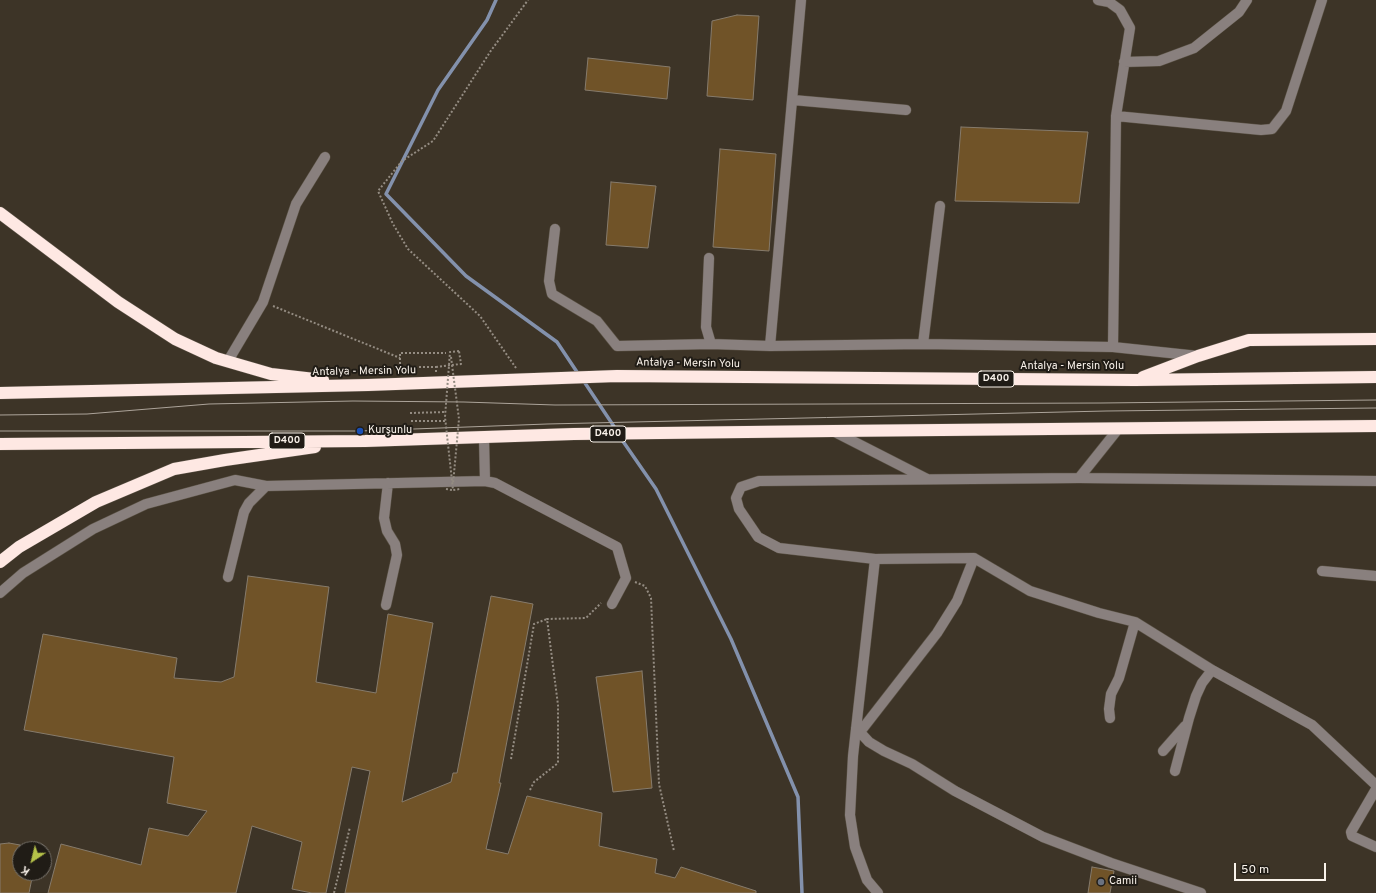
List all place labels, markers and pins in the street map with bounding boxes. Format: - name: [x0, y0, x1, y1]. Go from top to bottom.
- place label: Kurşunlu: [368, 424, 412, 438]
- marker: Kurşunlu: [355, 426, 365, 436]
- place label: Camii: [1109, 875, 1137, 889]
- marker: Camii: [1096, 877, 1106, 887]

